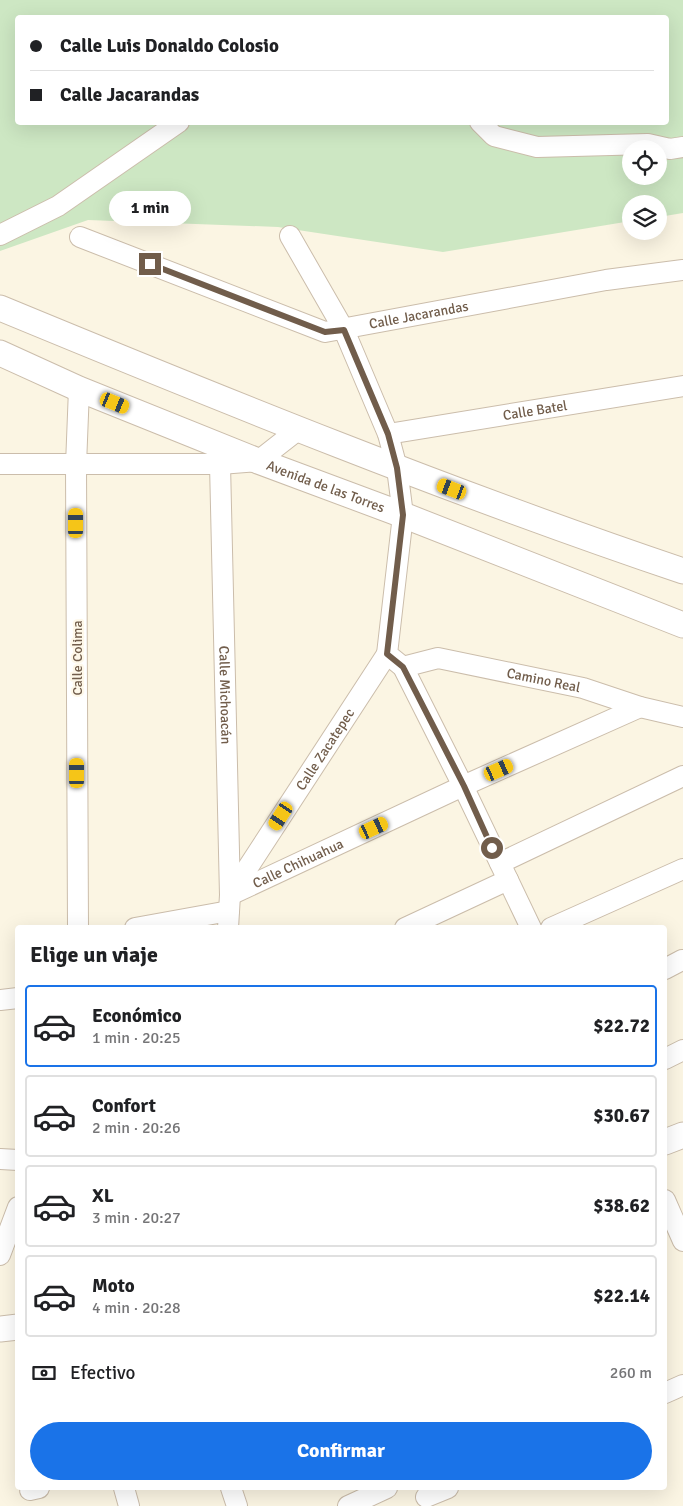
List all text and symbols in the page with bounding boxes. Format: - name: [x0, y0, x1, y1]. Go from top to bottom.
- text: Calle Luis Donaldo Colosio: [60, 34, 279, 58]
- text: Calle Jacarandas: [60, 83, 199, 107]
- map controls: [622, 140, 667, 240]
- button: locate: [622, 140, 667, 185]
- callout: 1 min: [109, 192, 191, 226]
- button: layers: [622, 195, 667, 240]
- text: 1 min: [131, 198, 169, 218]
- route end: [139, 253, 161, 275]
- street label: Calle Jacarandas: [368, 297, 470, 332]
- car: [98, 390, 131, 416]
- street label: Calle Batel: [502, 396, 568, 424]
- street label: Avenida de las Torres: [264, 456, 387, 516]
- car: [435, 477, 468, 501]
- car: [68, 508, 83, 538]
- street label: Calle Colima: [69, 620, 86, 696]
- street label: Calle Michoacán: [216, 645, 235, 744]
- street label: Camino Real: [505, 664, 582, 696]
- street label: Calle Zacatepec: [292, 705, 358, 793]
- car: [482, 757, 515, 783]
- car: [69, 758, 84, 788]
- car: [266, 799, 295, 833]
- car: [357, 815, 390, 841]
- street label: Calle Chihuahua: [250, 835, 346, 892]
- route start: [481, 837, 503, 859]
- text: Elige un viaje: [30, 941, 158, 968]
- icon: car: [32, 1004, 77, 1049]
- text: Económico: [92, 1004, 182, 1028]
- text: $22.72: [593, 1014, 650, 1038]
- text: 1 min · 20:25: [92, 1028, 181, 1048]
- icon: car: [32, 1094, 77, 1139]
- text: Confort: [92, 1094, 156, 1118]
- text: $30.67: [593, 1104, 650, 1128]
- text: 2 min · 20:26: [92, 1118, 181, 1138]
- icon: car: [32, 1184, 77, 1229]
- text: XL: [92, 1184, 114, 1208]
- text: $38.62: [593, 1194, 650, 1218]
- text: 3 min · 20:27: [92, 1208, 181, 1228]
- icon: car: [32, 1274, 77, 1319]
- text: Moto: [92, 1274, 135, 1298]
- text: $22.14: [593, 1284, 650, 1308]
- text: 4 min · 20:28: [92, 1298, 181, 1318]
- icon: cash: [30, 1359, 58, 1387]
- text: Efectivo: [70, 1361, 135, 1385]
- text: 260 m: [610, 1363, 652, 1383]
- button: Confirmar: [30, 1422, 652, 1480]

